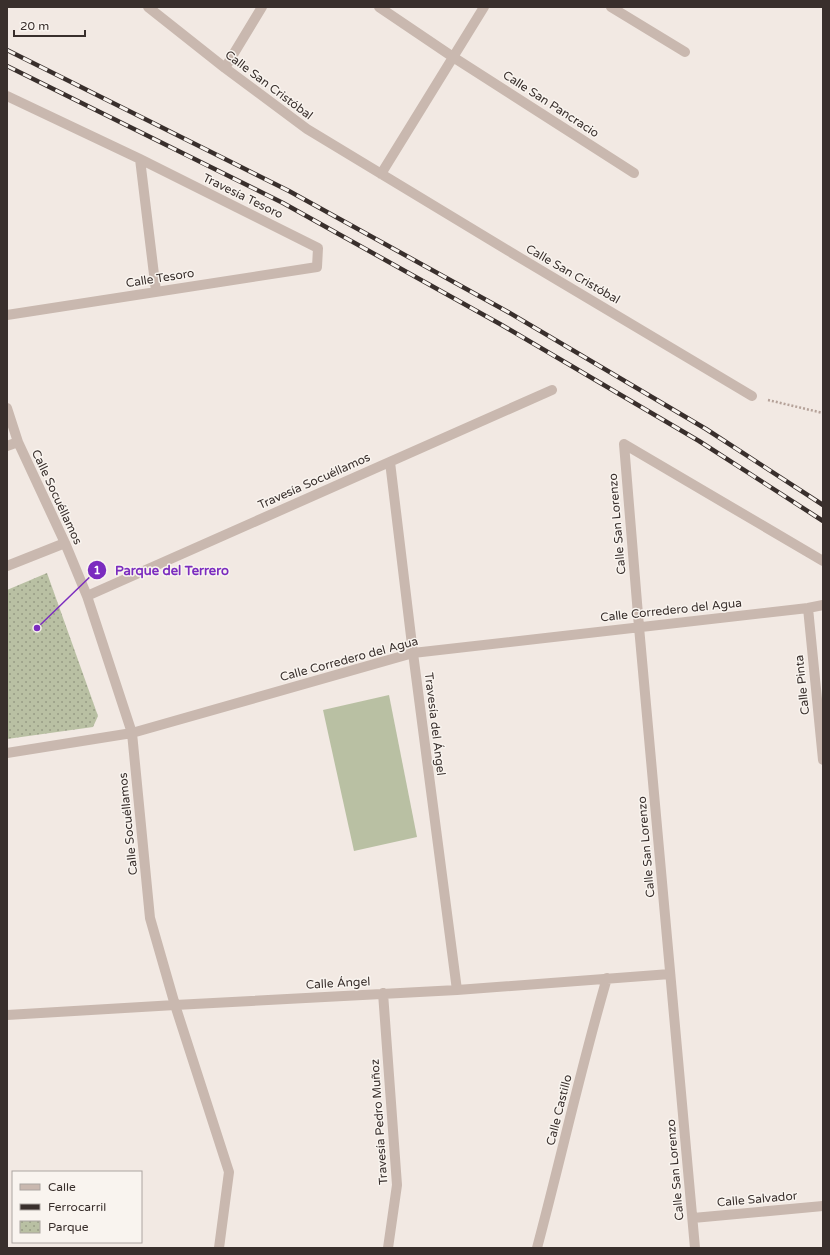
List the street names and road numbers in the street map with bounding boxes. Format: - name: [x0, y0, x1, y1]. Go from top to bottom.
- street label: Calle San Cristóbal: [222, 47, 316, 123]
- street label: Calle San Pancracio: [500, 68, 602, 140]
- street label: Travesía Tesoro: [201, 171, 285, 221]
- street label: Calle San Cristóbal: [524, 241, 622, 307]
- street label: Calle Tesoro: [125, 266, 195, 290]
- street label: Calle Socuéllamos: [29, 447, 85, 547]
- street label: Travesía Socuéllamos: [256, 450, 373, 512]
- street label: Calle San Lorenzo: [606, 473, 628, 575]
- street label: Calle Corredero del Agua: [599, 596, 743, 624]
- street label: Calle Corredero del Agua: [278, 634, 420, 684]
- street label: Calle Pinta: [792, 654, 812, 716]
- street label: Travesía del Ángel: [422, 672, 448, 776]
- street label: Calle Socuéllamos: [116, 772, 140, 876]
- street label: Calle San Lorenzo: [635, 796, 657, 898]
- street label: Calle Ángel: [305, 974, 371, 992]
- street label: Travesía Pedro Muñoz: [368, 1059, 390, 1185]
- street label: Calle Castillo: [543, 1073, 575, 1147]
- street label: Calle San Lorenzo: [664, 1119, 686, 1221]
- street label: Calle Salvador: [716, 1188, 798, 1209]

